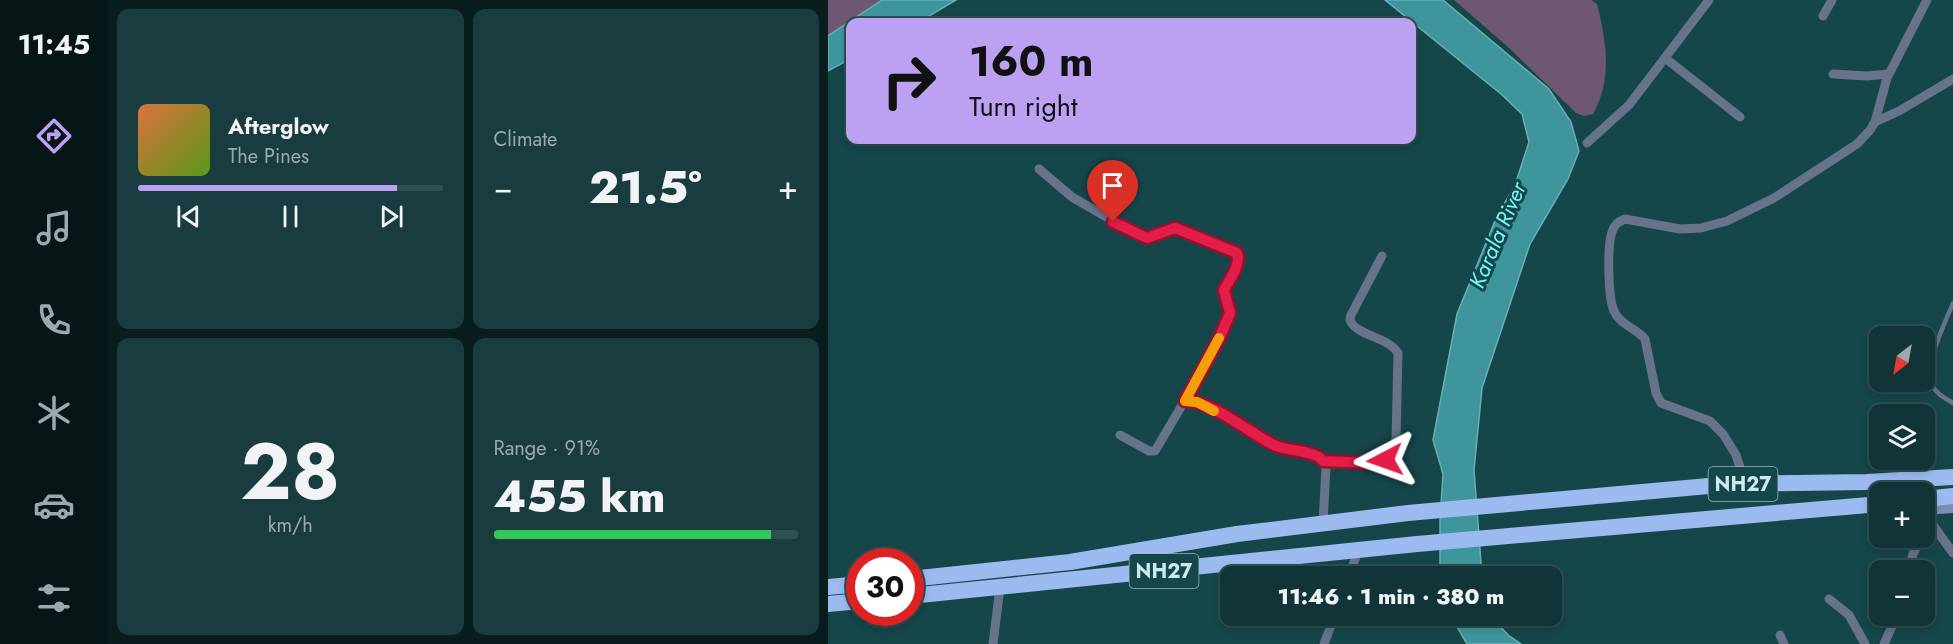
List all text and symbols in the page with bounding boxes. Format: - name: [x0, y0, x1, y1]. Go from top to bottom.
- text: 11:45: [18, 25, 90, 64]
- text: 160 m: [969, 31, 1093, 92]
- icon: right: [870, 42, 948, 120]
- text: Turn right: [969, 87, 1077, 126]
- text: Afterglow: [228, 110, 329, 142]
- icon: directions: [33, 115, 75, 157]
- text: Climate: [494, 125, 557, 154]
- text: The Pines: [228, 142, 309, 171]
- text: 21.5°: [589, 155, 702, 220]
- pin: [1087, 160, 1138, 222]
- text: −: [494, 164, 513, 211]
- text: +: [778, 164, 798, 211]
- icon: arrive: [1096, 169, 1129, 202]
- water label: Karala River: [1460, 176, 1534, 293]
- icon: previous: [172, 200, 205, 233]
- icon: pause: [274, 200, 307, 233]
- icon: next: [375, 200, 408, 233]
- icon: music: [33, 207, 75, 249]
- icon: phone: [33, 299, 75, 341]
- north arrow: [1869, 326, 1935, 392]
- map controls: [1869, 326, 1935, 626]
- icon: climate: [33, 392, 75, 434]
- button: layers: [1869, 404, 1935, 470]
- text: 28: [240, 416, 340, 528]
- position arrow: [1353, 428, 1417, 492]
- text: Range · 91%: [494, 434, 600, 463]
- text: 455 km: [494, 464, 665, 529]
- road number: NH27: [1708, 467, 1778, 501]
- button: +: [1869, 482, 1935, 548]
- icon: car: [33, 484, 75, 526]
- text: km/h: [268, 511, 313, 540]
- speed limit sign: 30: [846, 548, 924, 626]
- road number: NH27: [1130, 554, 1198, 588]
- button: −: [1869, 560, 1935, 626]
- icon: filters: [33, 577, 75, 619]
- text: 11:46 · 1 min · 380 m: [1278, 580, 1504, 612]

